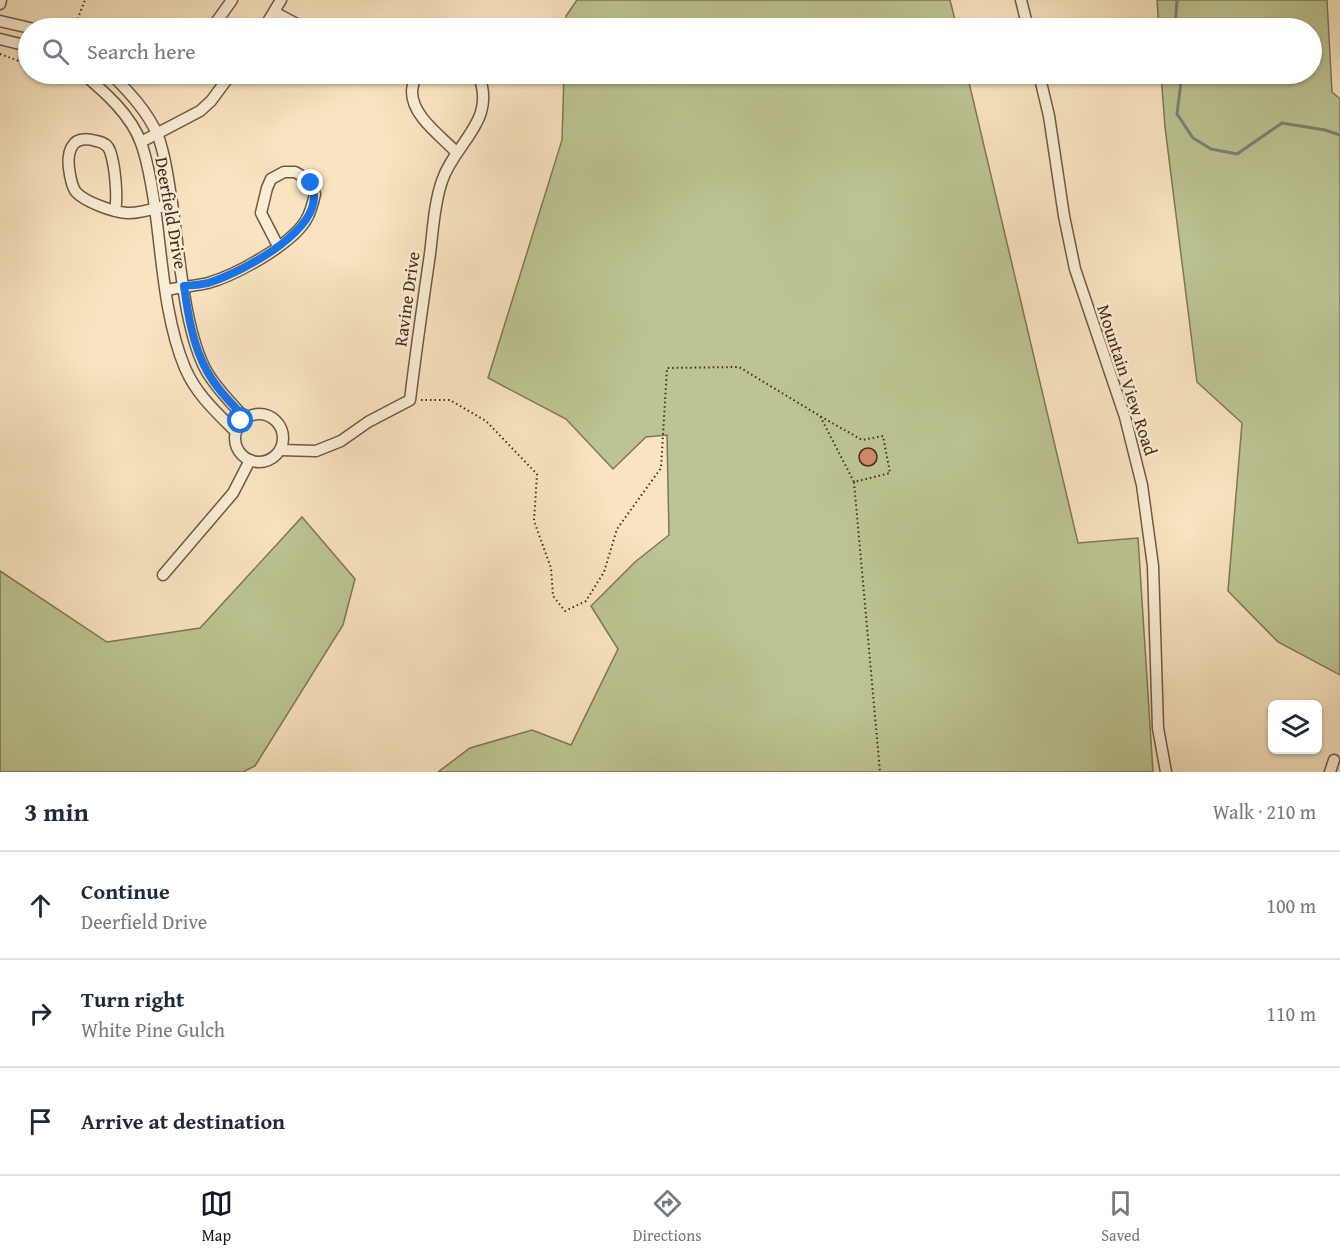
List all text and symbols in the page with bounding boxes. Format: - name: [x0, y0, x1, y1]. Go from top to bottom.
- search box: [18, 18, 1322, 84]
- icon: search: [39, 35, 72, 68]
- text: Search here: [87, 35, 196, 67]
- street label: Deerfield Drive: [148, 155, 195, 271]
- route end: [297, 169, 323, 195]
- street label: Ravine Drive: [386, 250, 427, 348]
- street label: Mountain View Road: [1090, 301, 1165, 459]
- route start: [227, 407, 253, 433]
- map controls: [1268, 700, 1322, 754]
- button: layers: [1268, 700, 1322, 754]
- text: 3 min: [24, 792, 89, 831]
- text: Walk · 210 m: [1213, 797, 1316, 826]
- text: Continue: [81, 875, 170, 907]
- icon: ahead: [24, 889, 57, 922]
- text: 100 m: [1266, 891, 1316, 920]
- text: Deerfield Drive: [81, 907, 207, 936]
- text: Turn right: [81, 983, 184, 1015]
- icon: right: [24, 997, 57, 1030]
- text: 110 m: [1266, 999, 1316, 1028]
- text: White Pine Gulch: [81, 1015, 225, 1044]
- icon: arrive: [24, 1105, 57, 1138]
- text: Arrive at destination: [81, 1105, 285, 1137]
- tab: Map: [200, 1187, 233, 1247]
- tab: Directions: [633, 1187, 702, 1247]
- tab: Saved: [1101, 1187, 1140, 1247]

